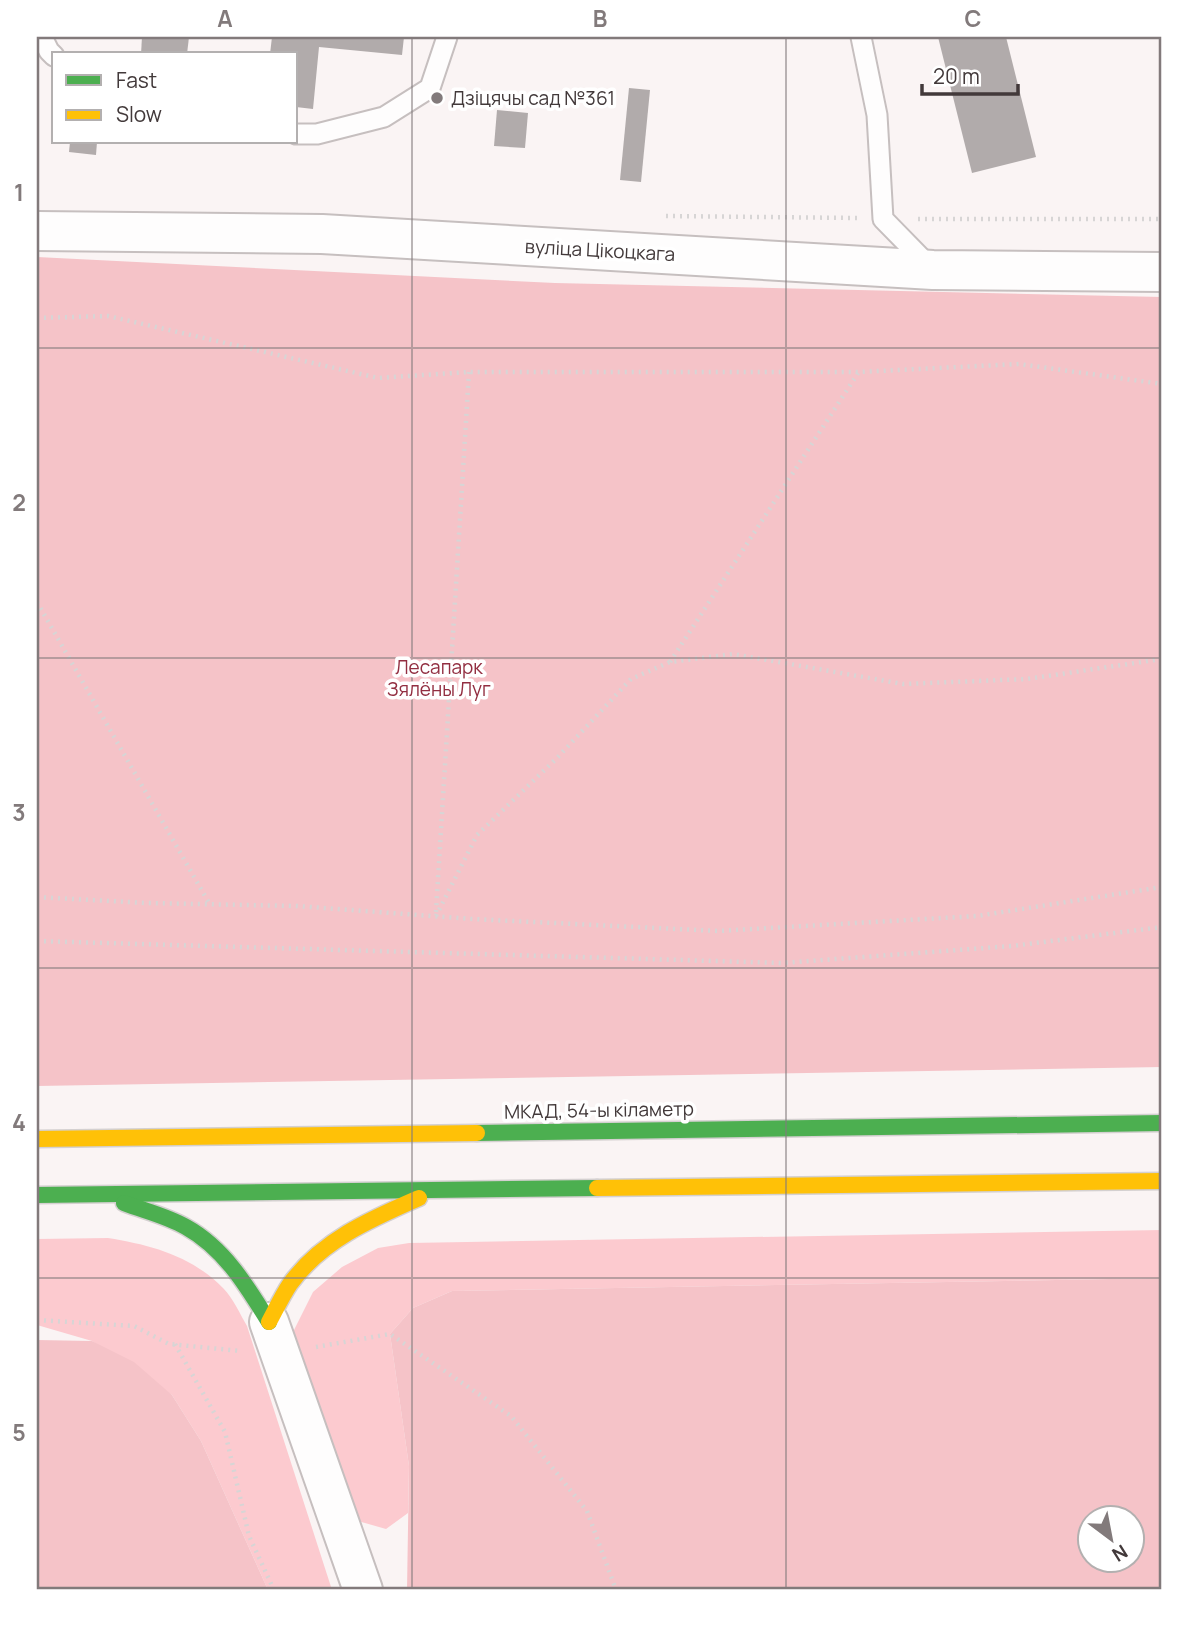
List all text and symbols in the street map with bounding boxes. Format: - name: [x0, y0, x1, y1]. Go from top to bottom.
- text: A: [217, 2, 233, 34]
- text: B: [593, 2, 607, 34]
- text: C: [965, 2, 982, 34]
- legend: [52, 52, 298, 144]
- scale bar: [922, 52, 1019, 96]
- text: 20 m: [933, 62, 980, 90]
- text: Fast: [116, 66, 157, 94]
- place label: Дзіцячы сад №361: [451, 85, 615, 111]
- marker: Дзіцячы сад №361: [429, 90, 445, 106]
- text: Slow: [116, 100, 162, 128]
- text: 1: [14, 176, 24, 208]
- street label: вуліца Цікоцкага: [524, 233, 676, 267]
- text: 2: [12, 486, 26, 518]
- park label: Лесапарк Зялёны Луг: [387, 654, 491, 702]
- text: 3: [12, 796, 26, 828]
- street label: МКАД, 54-ы кіламетр: [504, 1095, 694, 1125]
- text: 4: [12, 1106, 26, 1138]
- text: 5: [12, 1416, 26, 1448]
- north arrow: [1076, 1504, 1146, 1574]
- text: N: [1107, 1539, 1133, 1568]

